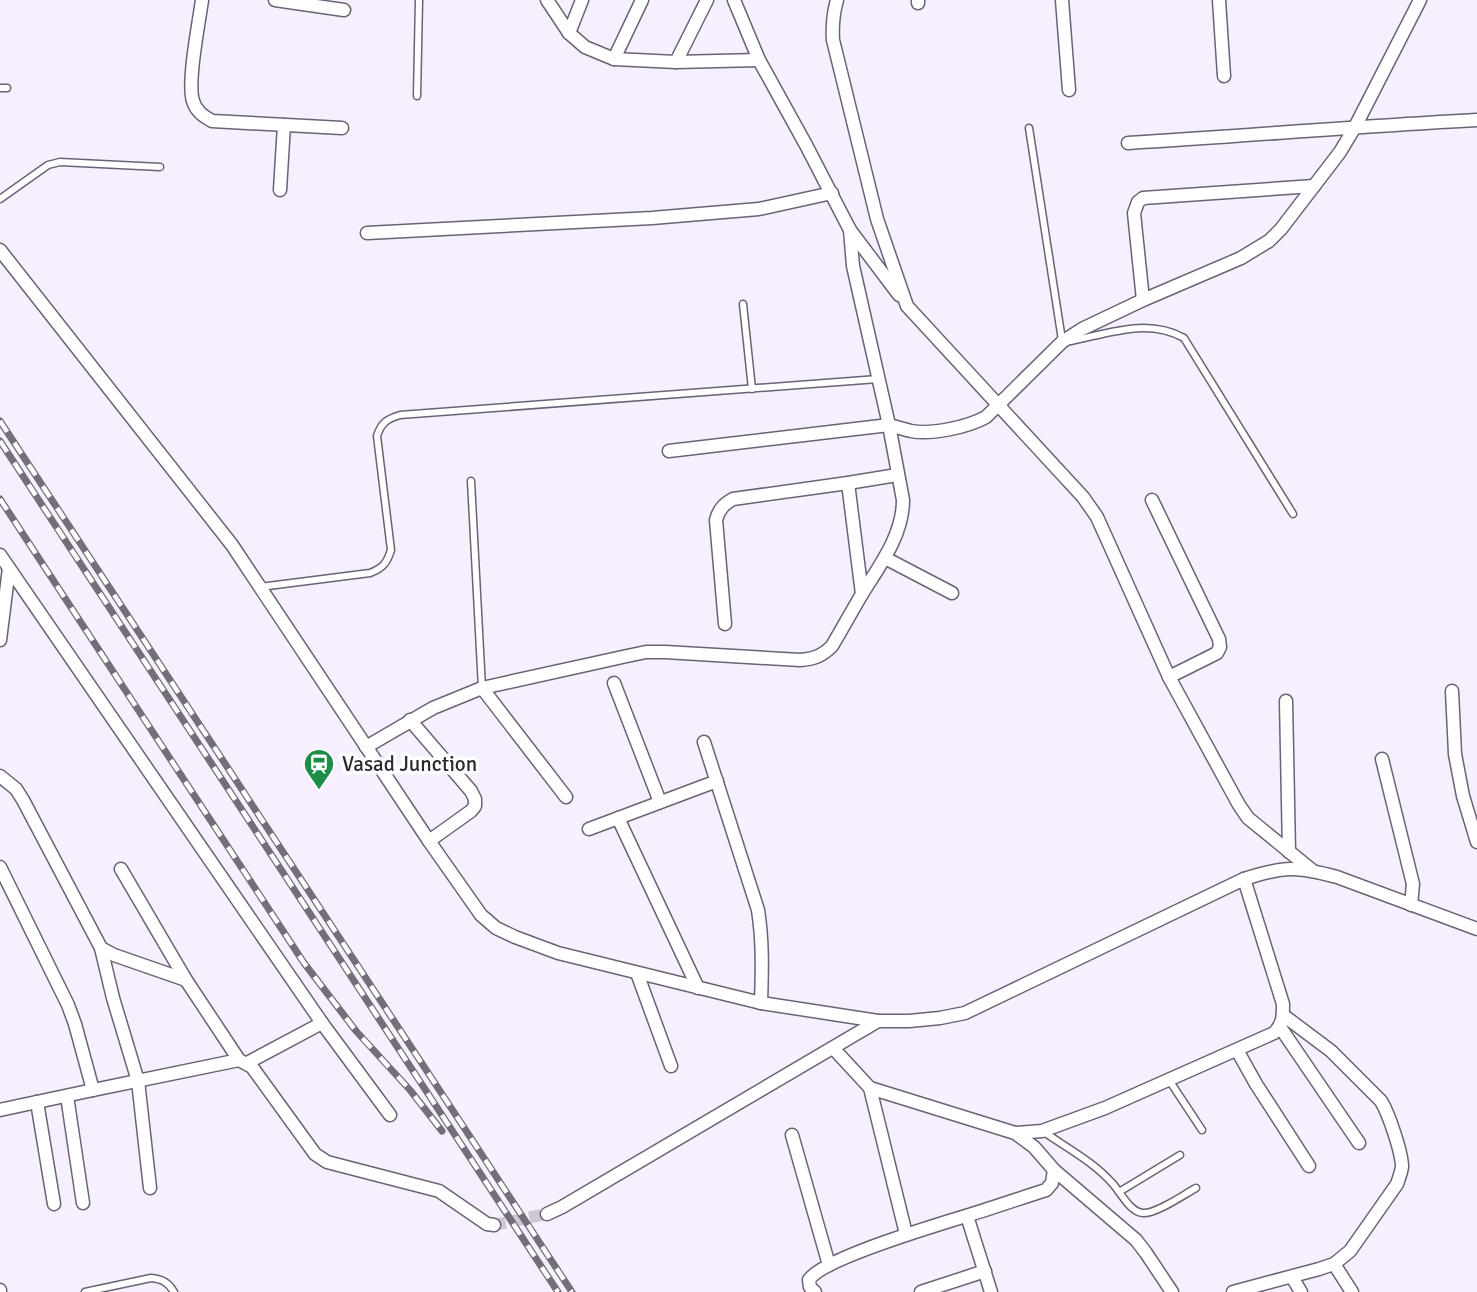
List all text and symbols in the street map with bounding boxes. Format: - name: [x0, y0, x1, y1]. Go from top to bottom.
- station icon: Vasad Junction: [302, 747, 336, 791]
- place label: Vasad Junction: [342, 751, 477, 777]

